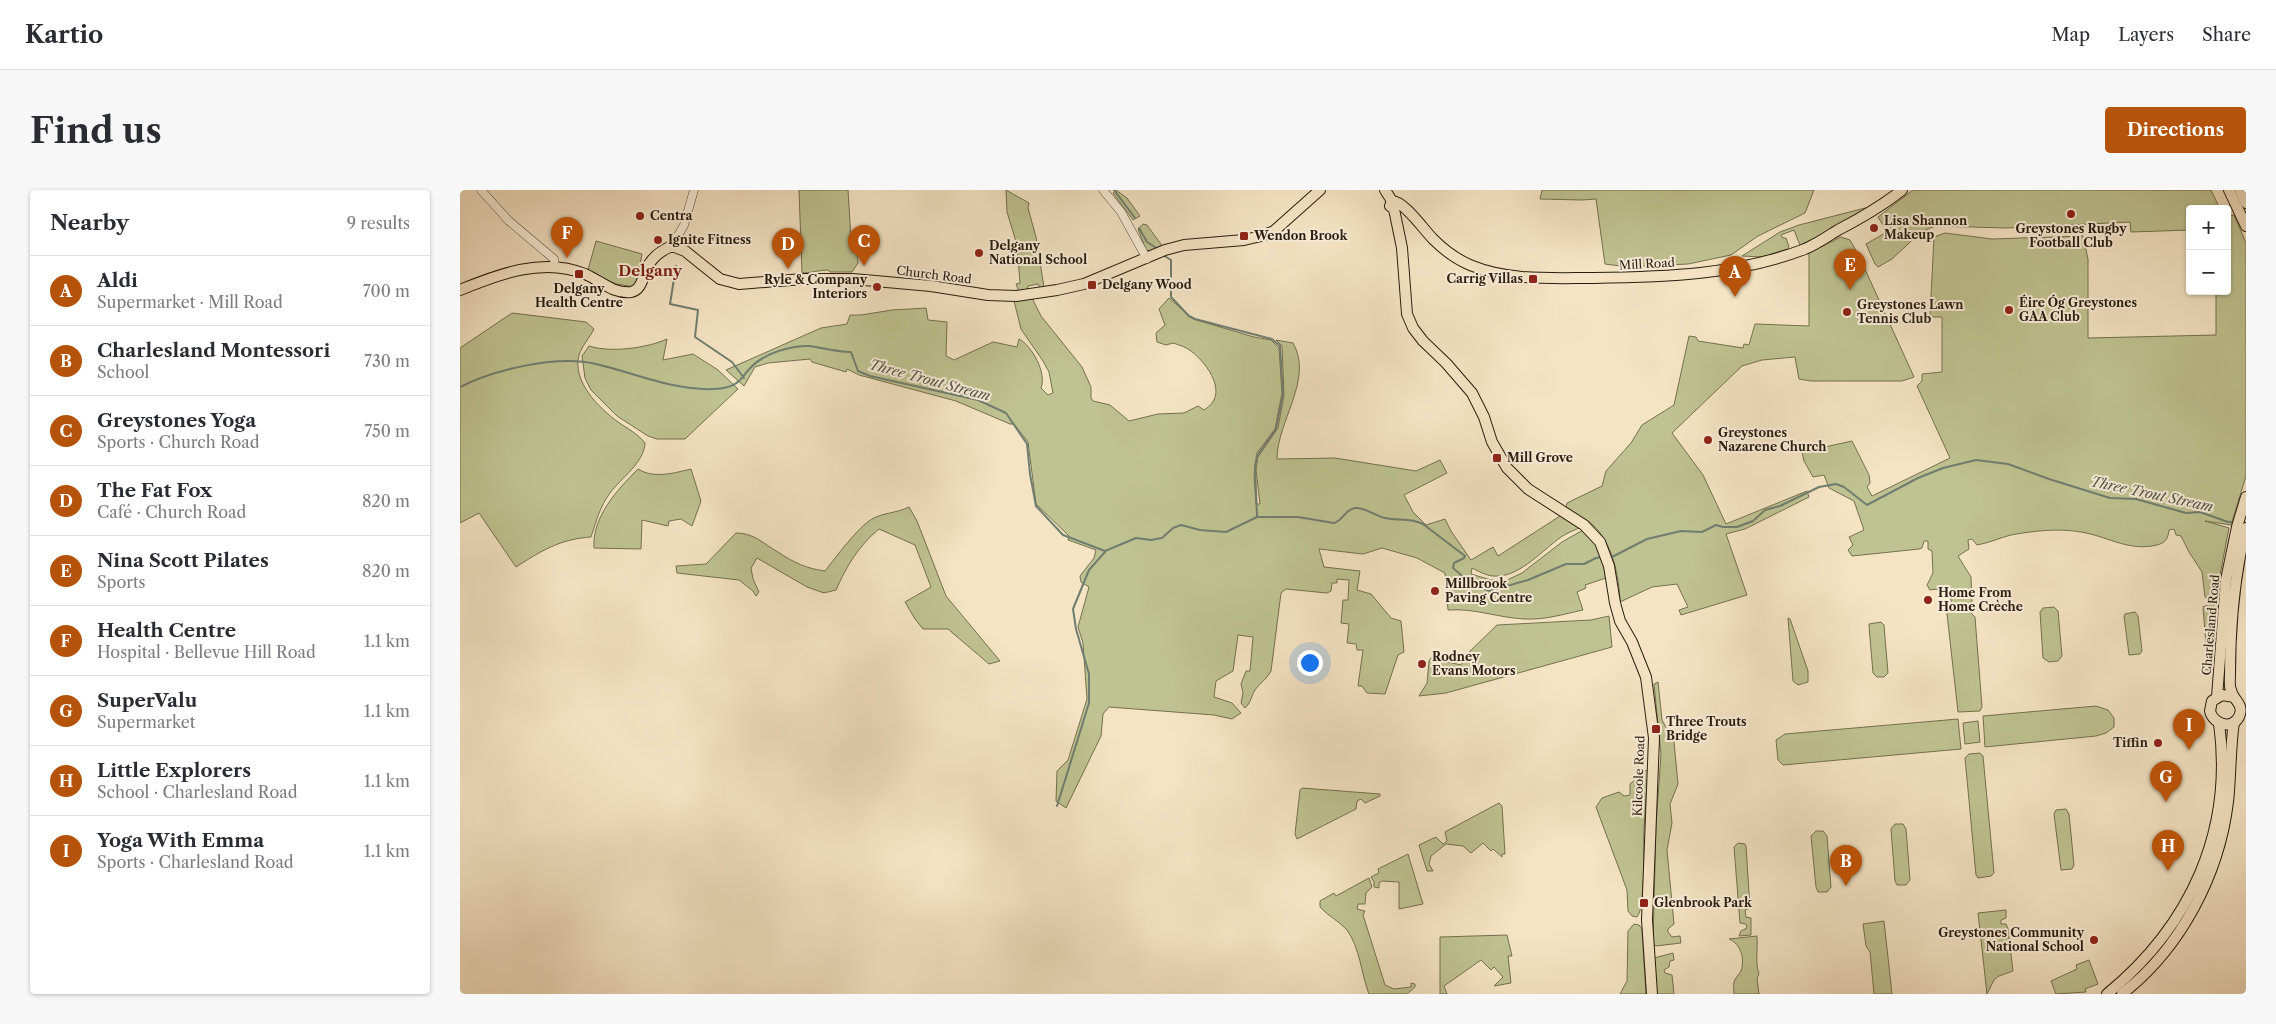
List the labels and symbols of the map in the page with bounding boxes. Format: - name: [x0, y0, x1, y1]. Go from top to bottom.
- place label: Centra: [650, 208, 694, 223]
- marker: Greystones Rugby Football Club: [2065, 208, 2077, 220]
- marker: Centra: [634, 210, 646, 222]
- place label: Lisa Shannon Makeup: [1884, 213, 1968, 242]
- pin: F: [551, 217, 583, 258]
- place label: Greystones Rugby Football Club: [2015, 221, 2127, 250]
- marker: Lisa Shannon Makeup: [1868, 222, 1880, 234]
- pin: C: [848, 225, 880, 266]
- pin: D: [772, 228, 804, 269]
- place label: Wendon Brook: [1253, 228, 1348, 243]
- marker: Wendon Brook: [1238, 230, 1250, 242]
- place label: Ignite Fitness: [668, 232, 752, 247]
- marker: Ignite Fitness: [652, 234, 664, 246]
- place label: Delgany National School: [989, 238, 1087, 267]
- marker: Delgany National School: [973, 247, 985, 259]
- pin: E: [1834, 249, 1866, 290]
- street label: Mill Road: [1619, 255, 1676, 272]
- pin: A: [1719, 256, 1751, 297]
- district label: Delgany: [618, 261, 683, 280]
- street label: Church Road: [896, 262, 973, 287]
- marker: Delgany Health Centre: [573, 268, 585, 280]
- place label: Carrig Villas: [1446, 271, 1523, 286]
- place label: Ryle & Company Interiors: [764, 272, 868, 301]
- marker: Carrig Villas: [1527, 273, 1539, 285]
- place label: Delgany Wood: [1102, 277, 1192, 292]
- marker: Delgany Wood: [1086, 279, 1098, 291]
- place label: Delgany Health Centre: [535, 281, 623, 310]
- marker: Ryle & Company Interiors: [871, 281, 883, 293]
- place label: Éire Óg Greystones GAA Club: [2019, 294, 2137, 324]
- place label: Greystones Lawn Tennis Club: [1857, 297, 1964, 326]
- marker: Éire Óg Greystones GAA Club: [2003, 304, 2015, 316]
- marker: Greystones Lawn Tennis Club: [1841, 306, 1853, 318]
- water label: Three Trout Stream: [867, 355, 993, 405]
- place label: Greystones Nazarene Church: [1718, 425, 1827, 454]
- marker: Greystones Nazarene Church: [1702, 434, 1714, 446]
- place label: Mill Grove: [1507, 450, 1573, 465]
- marker: Mill Grove: [1491, 452, 1503, 464]
- water label: Three Trout Stream: [2089, 472, 2215, 516]
- street label: Charlesland Road: [2199, 573, 2222, 676]
- place label: Millbrook Paving Centre: [1445, 576, 1532, 605]
- marker: Millbrook Paving Centre: [1429, 585, 1441, 597]
- place label: Home From Home Crèche: [1938, 585, 2023, 614]
- marker: Home From Home Crèche: [1922, 594, 1934, 606]
- place label: Rodney Evans Motors: [1432, 649, 1516, 678]
- your location: [1297, 650, 1323, 676]
- marker: Rodney Evans Motors: [1416, 658, 1428, 670]
- pin: I: [2173, 709, 2205, 750]
- place label: Three Trouts Bridge: [1666, 714, 1747, 743]
- marker: Three Trouts Bridge: [1650, 723, 1662, 735]
- street label: Kilcoole Road: [1630, 735, 1647, 817]
- place label: Tiffin: [2113, 735, 2149, 750]
- marker: Tiffin: [2152, 737, 2164, 749]
- pin: G: [2150, 761, 2182, 802]
- pin: H: [2152, 830, 2184, 871]
- pin: B: [1830, 845, 1862, 886]
- place label: Glenbrook Park: [1654, 895, 1753, 910]
- marker: Glenbrook Park: [1638, 897, 1650, 909]
- place label: Greystones Community National School: [1938, 925, 2085, 954]
- marker: Greystones Community National School: [2088, 934, 2100, 946]

